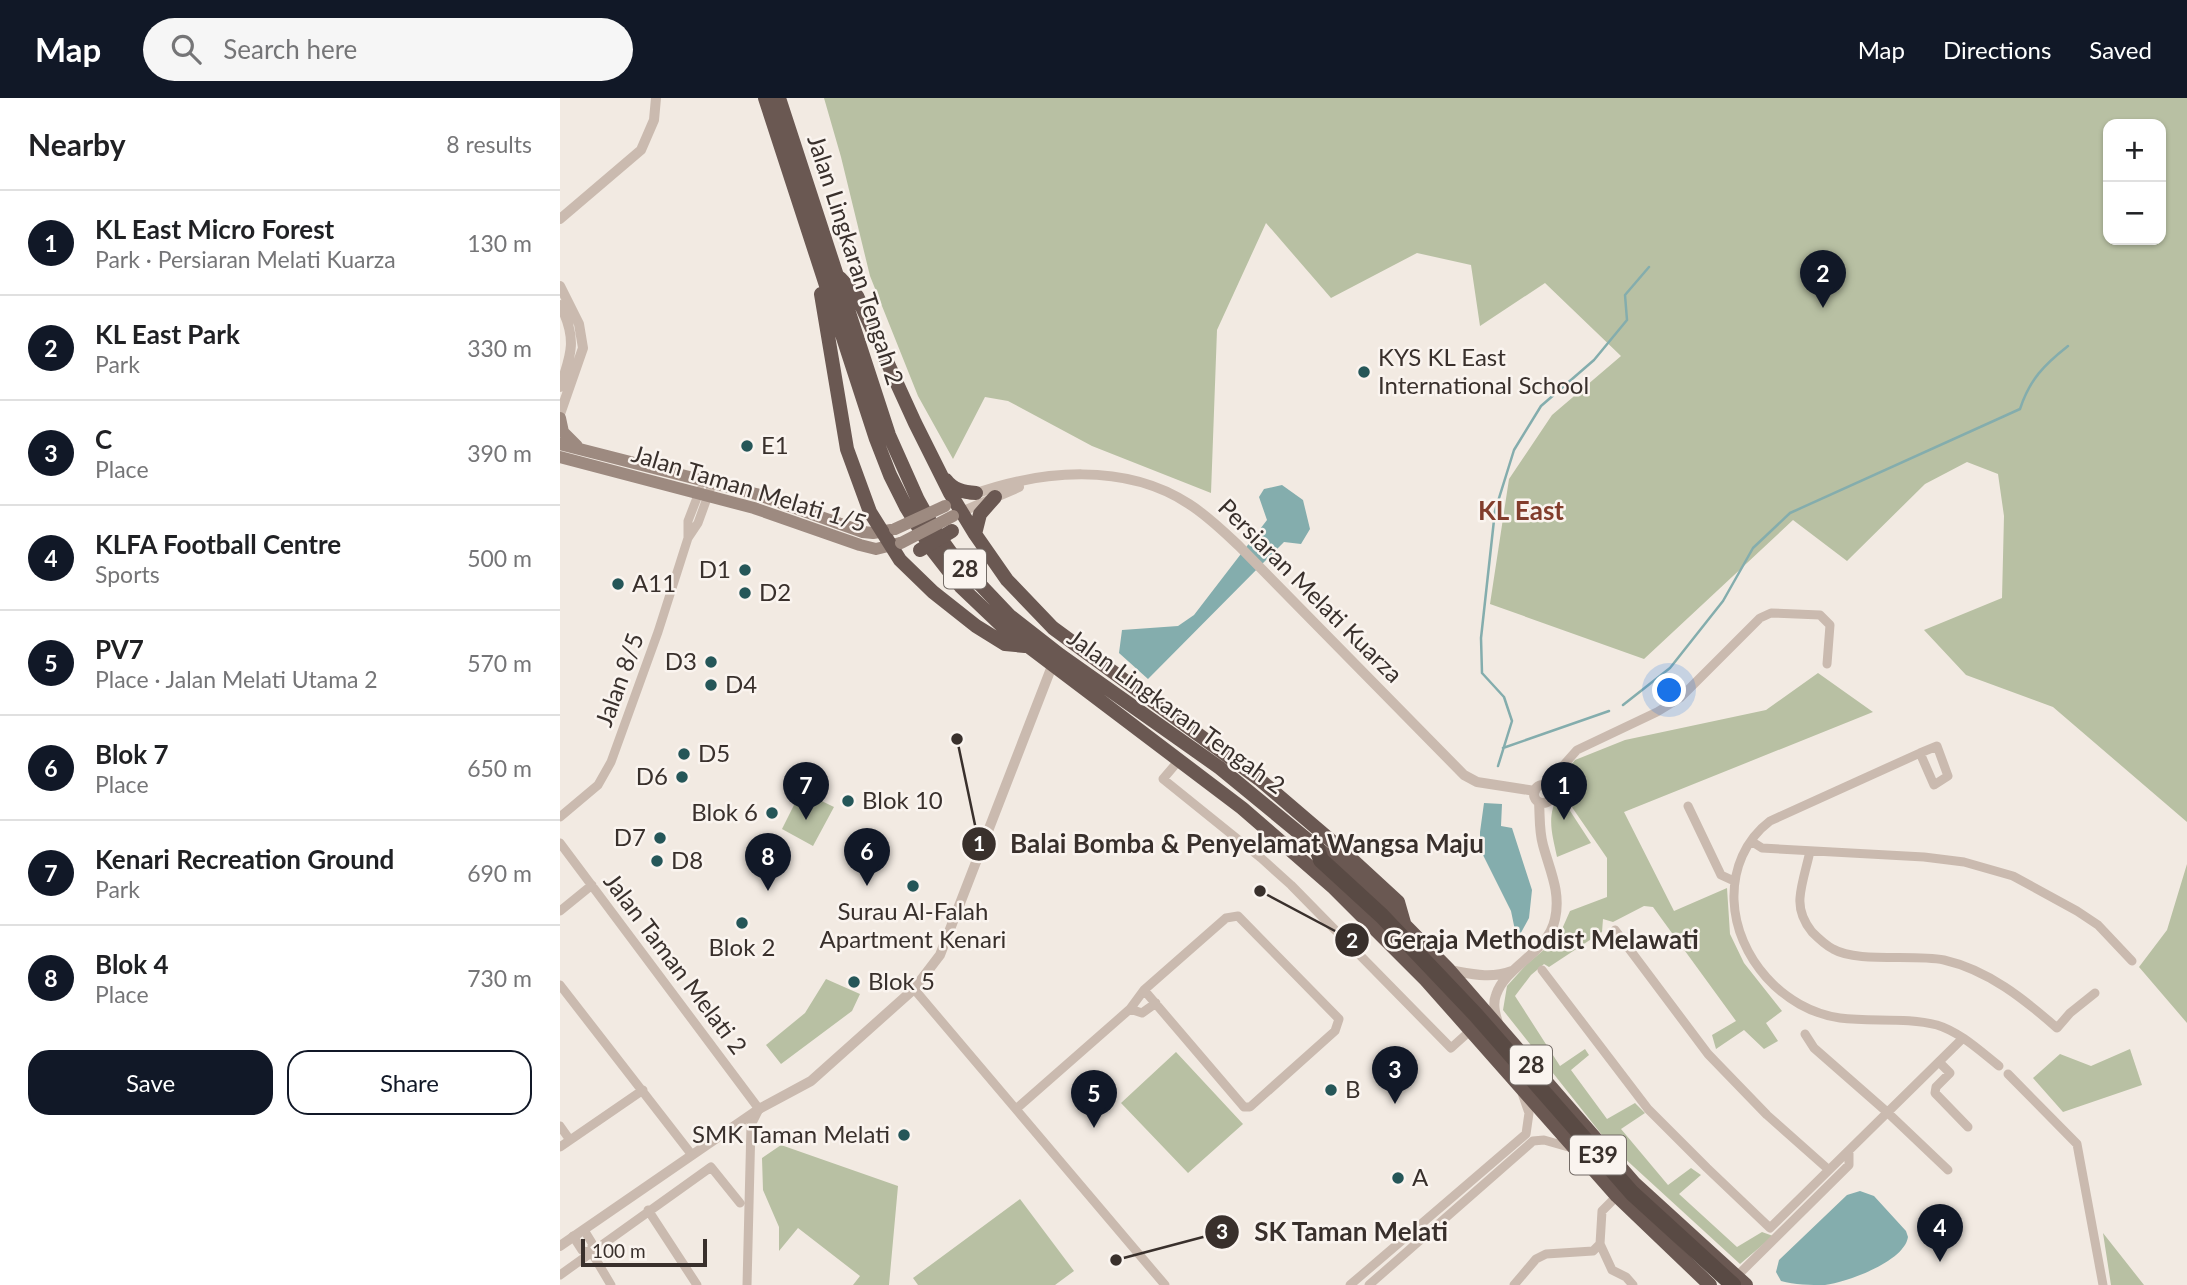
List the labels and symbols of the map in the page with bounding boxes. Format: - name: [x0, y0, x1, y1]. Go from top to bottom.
- street label: Jalan Lingkaran Tengah 2: [802, 131, 911, 388]
- pin: 2: [1800, 250, 1846, 308]
- place label: KYS KL East International School: [1378, 342, 1589, 399]
- marker: KYS KL East International School: [1356, 364, 1372, 380]
- place label: E1: [761, 430, 789, 459]
- street label: Jalan Taman Melati 1/5: [628, 438, 870, 537]
- marker: E1: [739, 438, 755, 454]
- street label: Persiaran Melati Kuarza: [1213, 492, 1409, 688]
- district label: KL East: [1478, 494, 1564, 526]
- road number: 28: [944, 550, 986, 589]
- place label: D1: [699, 554, 731, 583]
- marker: D1: [737, 562, 753, 578]
- place label: A11: [632, 568, 676, 597]
- marker: A11: [610, 576, 626, 592]
- place label: D2: [759, 577, 791, 606]
- marker: D2: [737, 585, 753, 601]
- street label: Jalan Lingkaran Tengah 2: [1063, 622, 1291, 799]
- street label: Jalan 8/5: [588, 629, 649, 730]
- place label: D3: [665, 646, 697, 675]
- marker: D3: [703, 654, 719, 670]
- place label: D4: [725, 669, 757, 698]
- your location: [1652, 673, 1686, 707]
- marker: D4: [703, 677, 719, 693]
- place label: D5: [698, 738, 730, 767]
- marker: D5: [676, 746, 692, 762]
- place label: D6: [636, 761, 668, 790]
- pin: 7: [783, 762, 829, 820]
- pin: 1: [1541, 762, 1587, 820]
- marker: D6: [674, 769, 690, 785]
- place label: Blok 10: [862, 785, 943, 814]
- marker: Blok 10: [840, 793, 856, 809]
- place label: Blok 6: [691, 797, 758, 826]
- marker: Blok 6: [764, 805, 780, 821]
- callout: Balai Bomba & Penyelamat Wangsa Maju: [961, 820, 1498, 867]
- place label: D7: [614, 822, 646, 851]
- text: Balai Bomba & Penyelamat Wangsa Maju: [1010, 827, 1484, 859]
- pin: 6: [844, 828, 890, 886]
- marker: D7: [652, 830, 668, 846]
- text: 1: [973, 830, 985, 855]
- pin: 8: [745, 833, 791, 891]
- place label: D8: [671, 845, 703, 874]
- marker: D8: [649, 853, 665, 869]
- street label: Jalan Taman Melati 2: [599, 867, 754, 1059]
- marker: Surau Al-Falah Apartment Kenari: [905, 878, 921, 894]
- place label: Surau Al-Falah Apartment Kenari: [820, 896, 1006, 953]
- marker: Blok 2: [734, 915, 750, 931]
- callout: Geraja Methodist Melawati: [1335, 917, 1713, 964]
- text: Geraja Methodist Melawati: [1383, 923, 1699, 955]
- text: 2: [1346, 927, 1358, 952]
- place label: Blok 2: [709, 932, 775, 961]
- place label: Blok 5: [868, 966, 935, 995]
- marker: Blok 5: [846, 974, 862, 990]
- pin: 3: [1372, 1046, 1418, 1104]
- road number: 28: [1510, 1046, 1552, 1084]
- pin: 5: [1071, 1070, 1117, 1128]
- place label: B: [1345, 1074, 1361, 1103]
- marker: B: [1323, 1082, 1339, 1098]
- place label: SMK Taman Melati: [692, 1119, 890, 1148]
- marker: SMK Taman Melati: [896, 1127, 912, 1143]
- road number: E39: [1570, 1136, 1626, 1174]
- place label: A: [1412, 1162, 1429, 1191]
- marker: A: [1390, 1170, 1406, 1186]
- pin: 4: [1917, 1204, 1963, 1262]
- callout: SK Taman Melati: [1204, 1209, 1462, 1256]
- text: SK Taman Melati: [1254, 1215, 1448, 1247]
- text: 3: [1216, 1218, 1228, 1243]
- scale bar: [581, 1236, 707, 1268]

